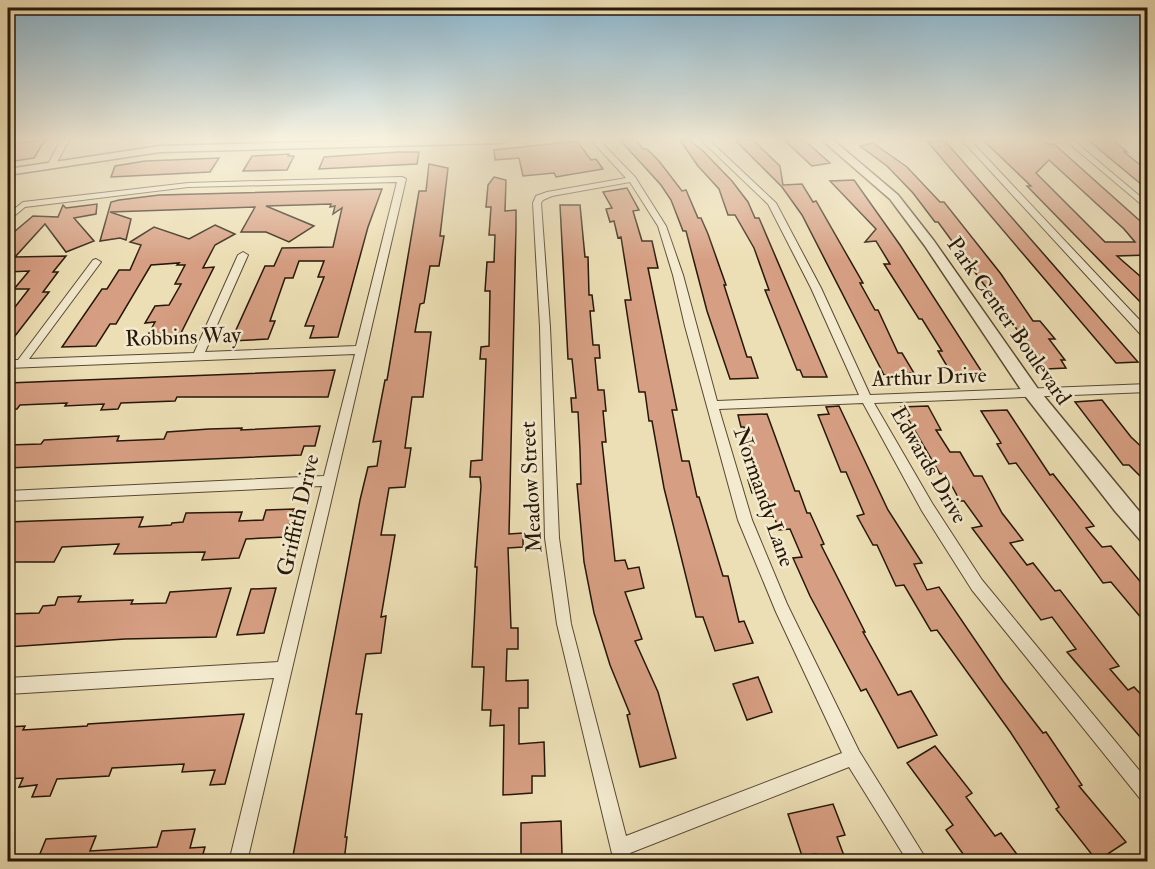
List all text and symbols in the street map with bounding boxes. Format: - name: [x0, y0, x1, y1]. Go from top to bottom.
- street label: Park Center Boulevard: [941, 232, 1078, 411]
- street label: Robbins Way: [125, 321, 242, 353]
- street label: Arthur Drive: [870, 361, 987, 393]
- street label: Edwards Drive: [884, 401, 974, 529]
- street label: Meadow Street: [514, 421, 548, 553]
- street label: Normandy Lane: [727, 423, 801, 571]
- street label: Griffith Drive: [270, 451, 326, 579]

